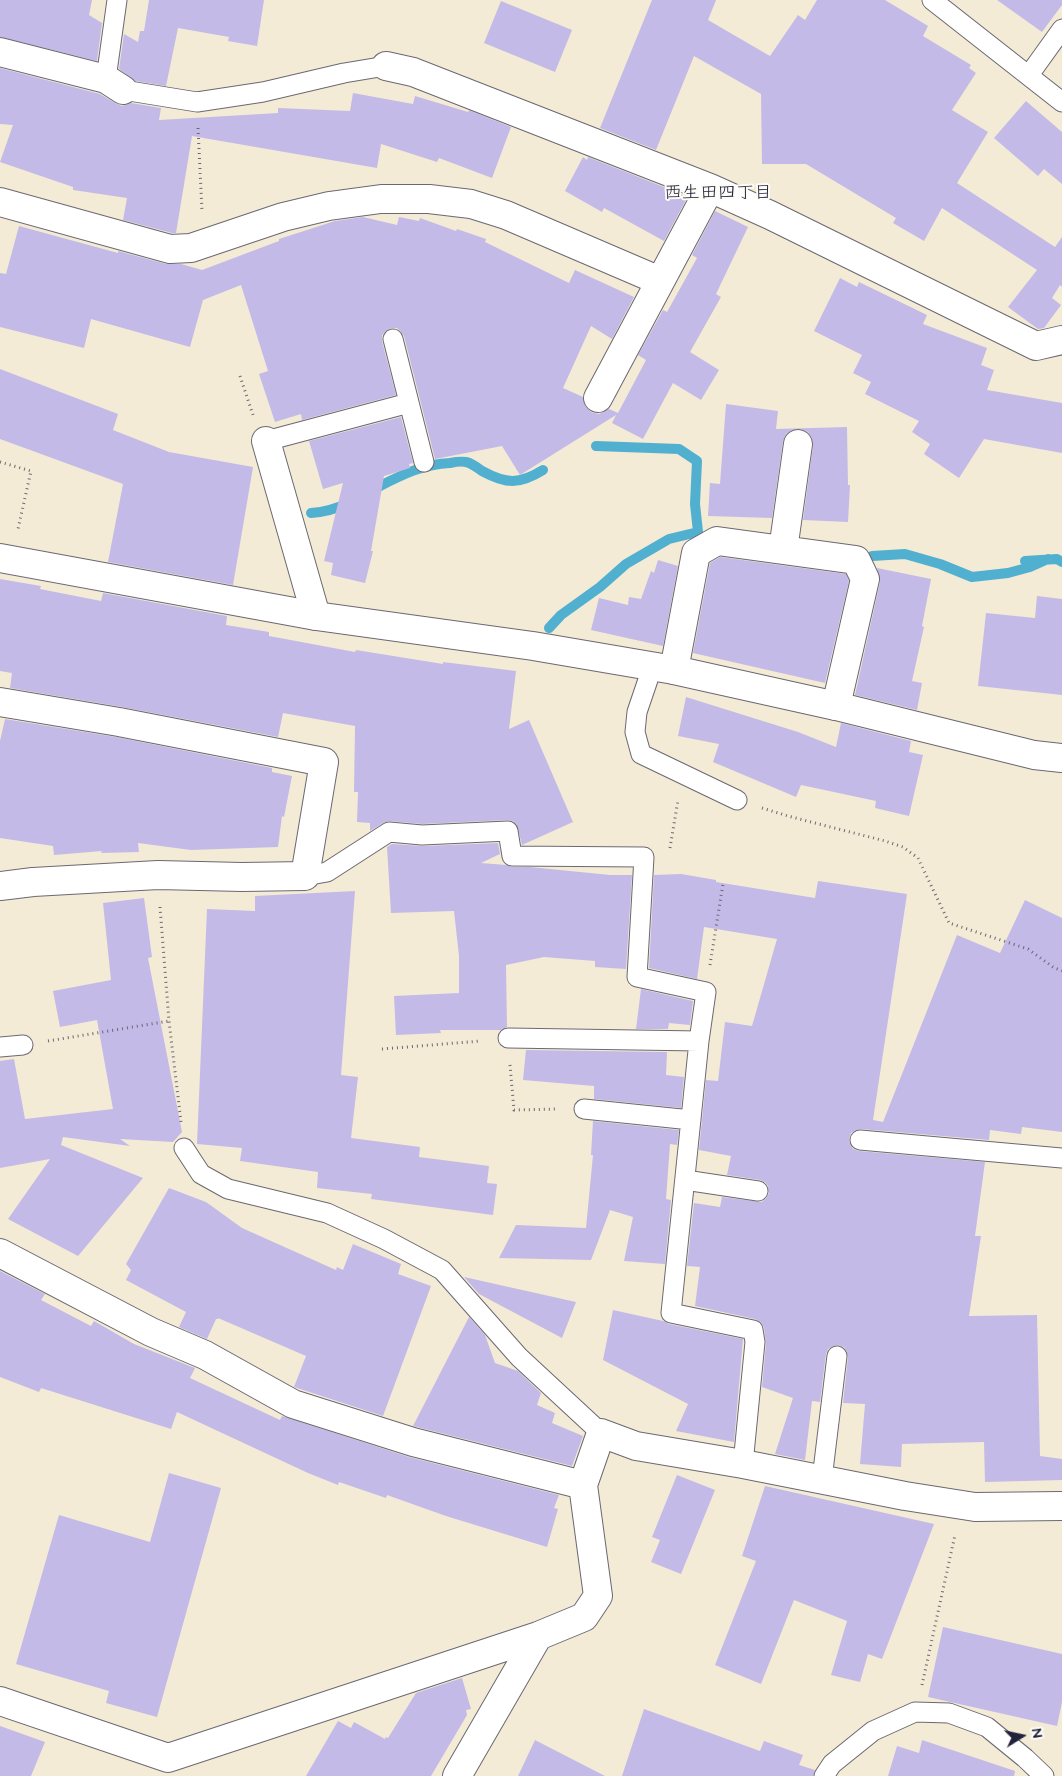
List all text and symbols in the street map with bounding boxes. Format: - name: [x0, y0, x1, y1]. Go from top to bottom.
- district label: 西生田四丁目: [664, 183, 772, 205]
- north arrow: [997, 1711, 1047, 1761]
- text: N: [1026, 1727, 1047, 1739]

